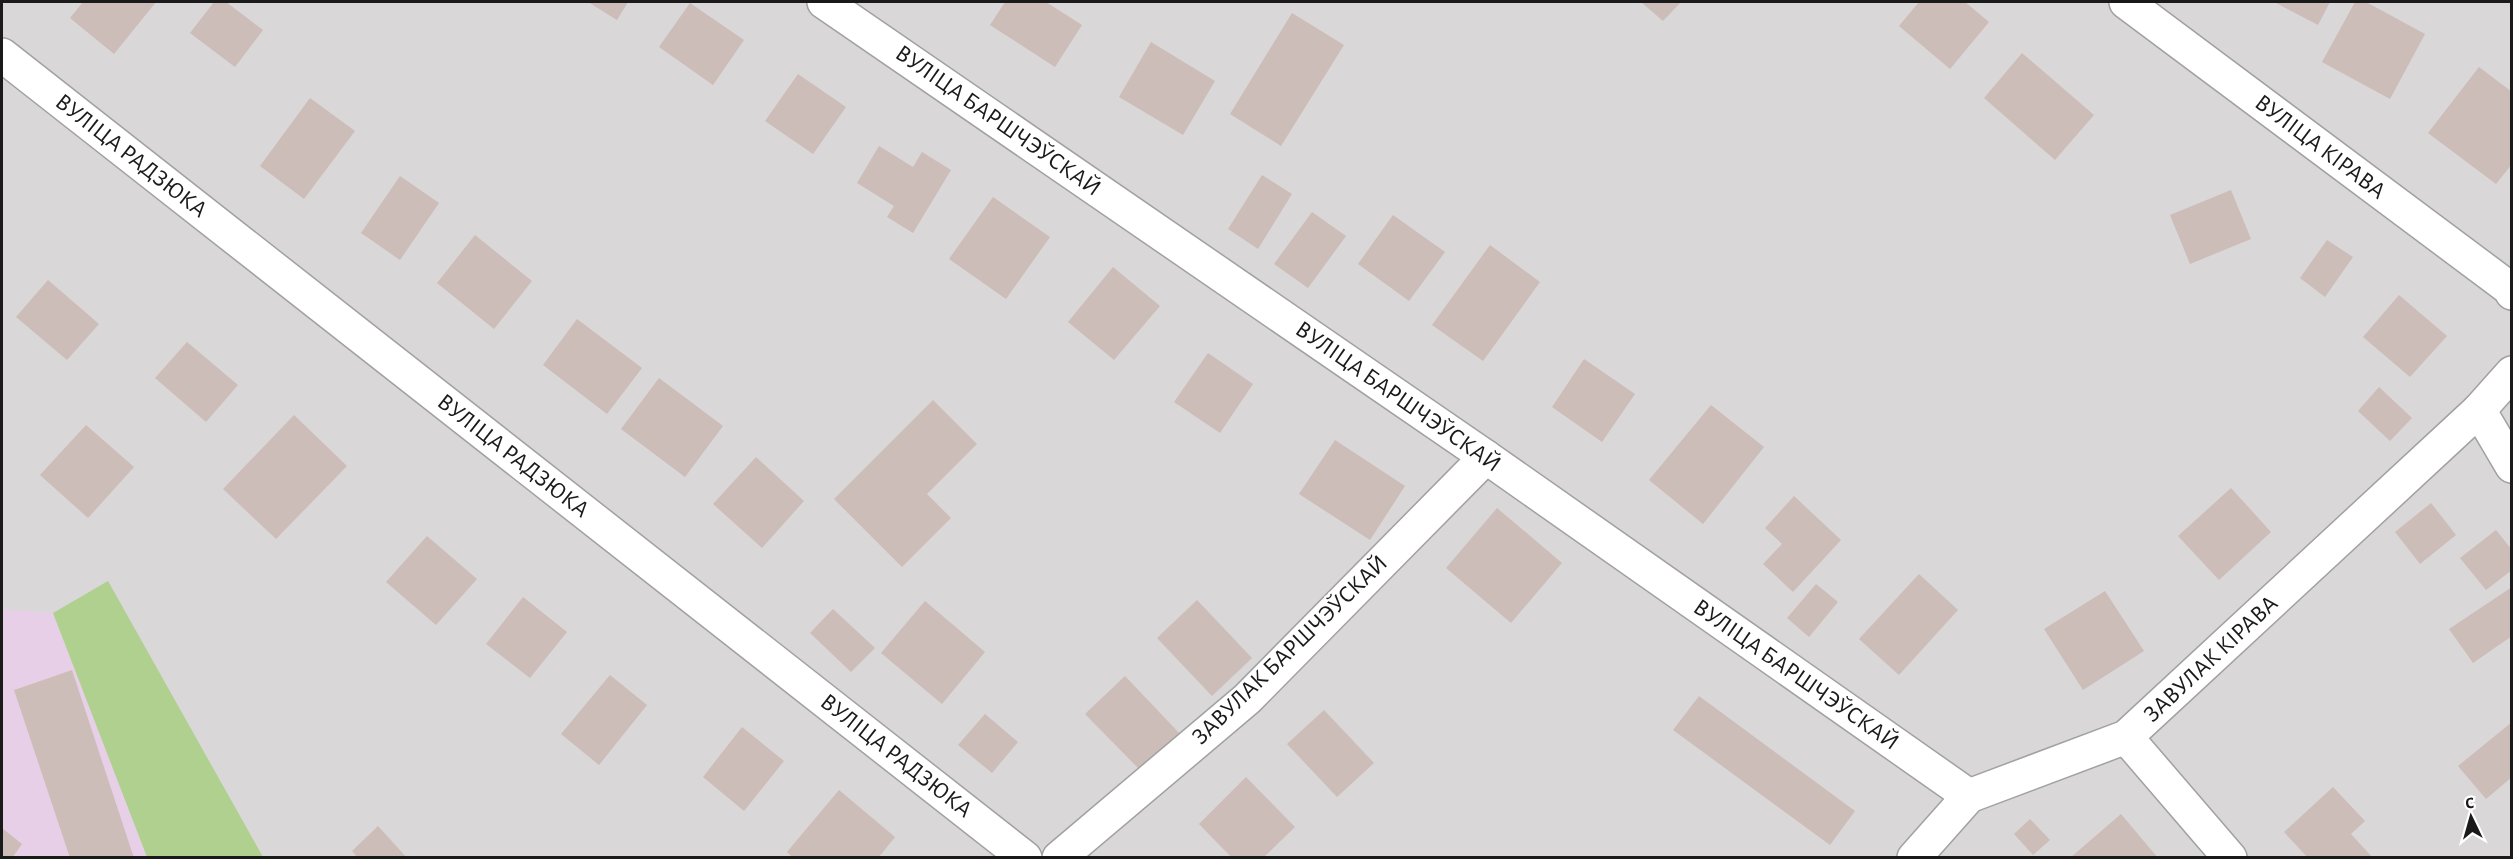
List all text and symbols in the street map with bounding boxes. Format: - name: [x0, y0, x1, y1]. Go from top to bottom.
- street label: ВУЛІЦА БАРШЧЭЎСКАЙ: [891, 41, 1105, 201]
- street label: ВУЛІЦА РАДЗЮКА: [51, 90, 211, 222]
- street label: ВУЛІЦА КІРАВА: [2250, 90, 2390, 204]
- street label: ВУЛІЦА БАРШЧЭЎСКАЙ: [1291, 317, 1505, 477]
- street label: ВУЛІЦА РАДЗЮКА: [433, 390, 593, 522]
- street label: ЗАВУЛАК БАРШЧЭЎСКАЙ: [1188, 551, 1392, 749]
- street label: ЗАВУЛАК КІРАВА: [2139, 591, 2283, 727]
- street label: ВУЛІЦА БАРШЧЭЎСКАЙ: [1689, 595, 1903, 755]
- street label: ВУЛІЦА РАДЗЮКА: [816, 690, 976, 822]
- north arrow: [2441, 787, 2501, 847]
- text: С: [2465, 795, 2475, 811]

